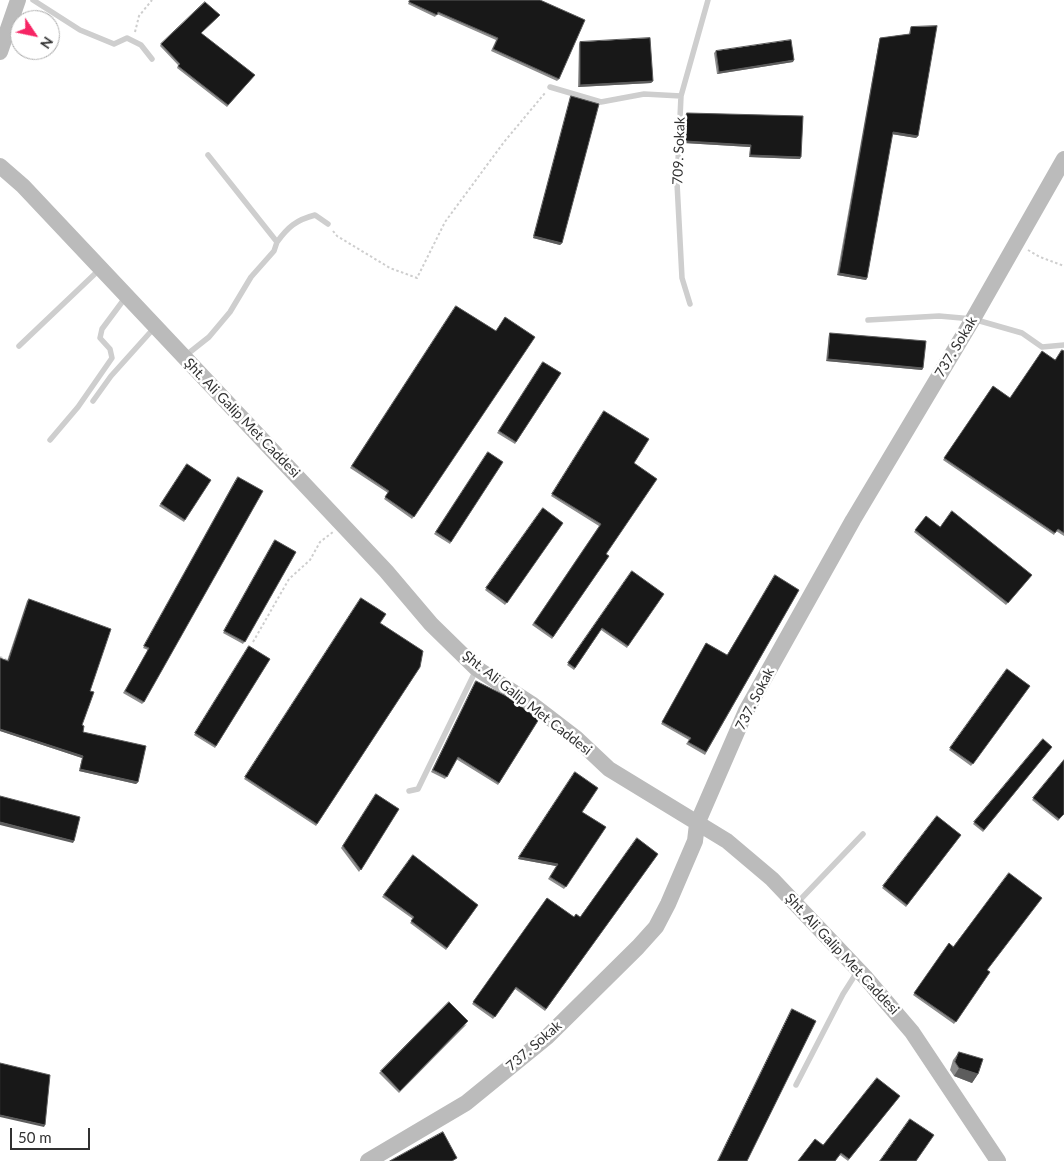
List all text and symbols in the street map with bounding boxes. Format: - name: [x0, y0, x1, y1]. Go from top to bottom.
- north arrow: [10, 10, 60, 60]
- text: N: [37, 34, 57, 52]
- street label: 709. Sokak: [669, 117, 689, 185]
- street label: 737. Sokak: [931, 314, 981, 380]
- street label: Şht. Ali Galip Met Caddesi: [181, 355, 303, 481]
- street label: Şht. Ali Galip Met Caddesi: [459, 647, 595, 759]
- street label: 737. Sokak: [732, 665, 778, 733]
- street label: Şht. Ali Galip Met Caddesi: [781, 890, 903, 1018]
- street label: 737. Sokak: [503, 1017, 565, 1075]
- scale bar: [12, 1118, 92, 1150]
- text: 50 m: [18, 1128, 52, 1146]

